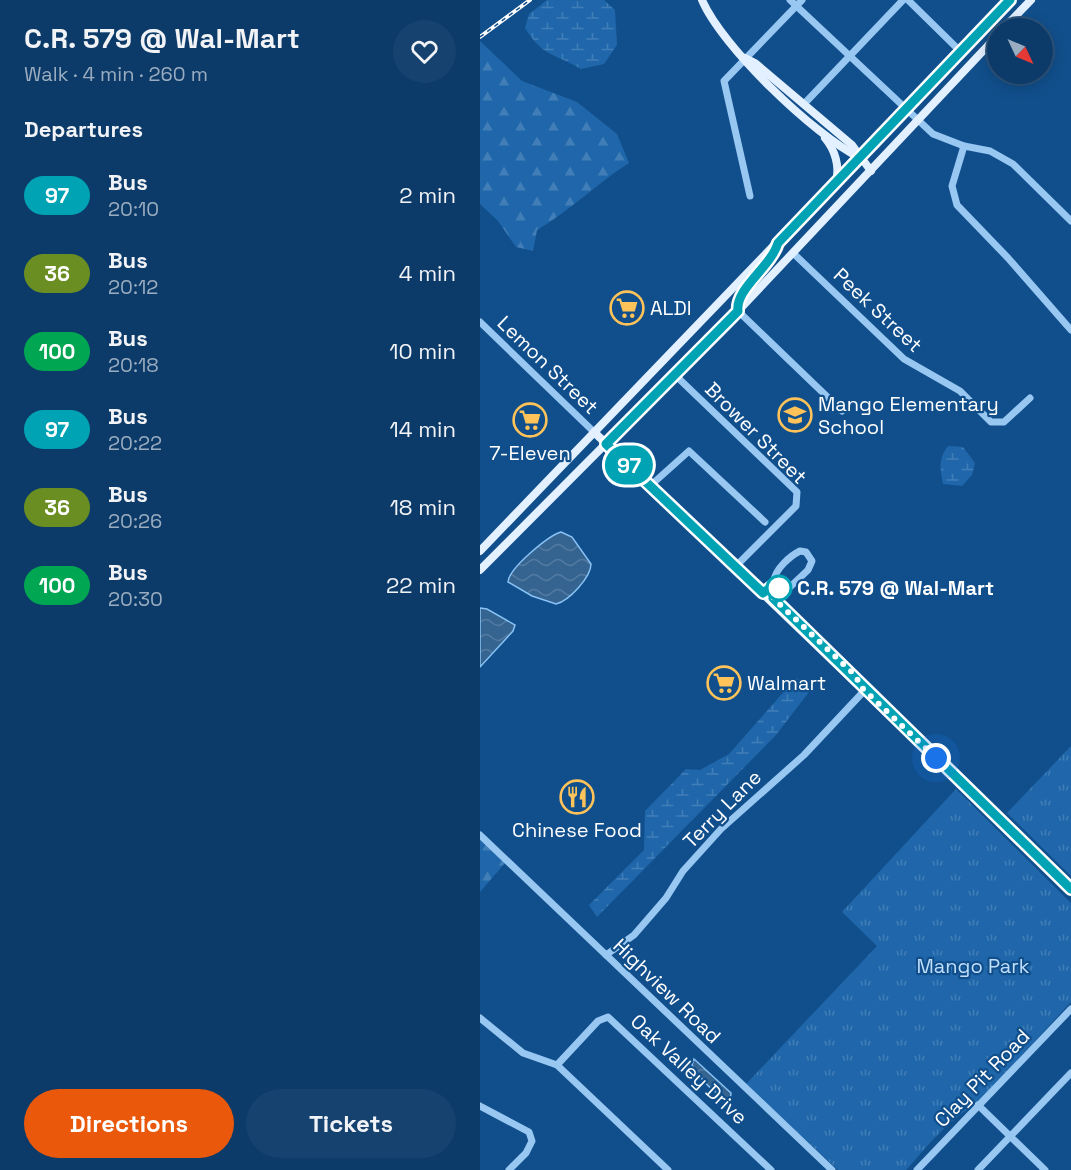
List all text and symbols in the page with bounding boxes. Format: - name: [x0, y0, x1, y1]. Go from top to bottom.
- north arrow: [987, 18, 1053, 84]
- map controls: [987, 18, 1053, 84]
- text: C.R. 579 @ Wal-Mart: [24, 20, 300, 56]
- button: heart: [393, 20, 456, 83]
- text: Walk · 4 min · 260 m: [24, 61, 208, 87]
- text: Departures: [24, 115, 143, 143]
- text: Bus: [108, 168, 148, 196]
- text: 2 min: [399, 181, 456, 209]
- text: 97: [45, 182, 69, 209]
- text: 20:10: [108, 196, 159, 222]
- text: Bus: [108, 246, 148, 274]
- text: 4 min: [399, 259, 456, 287]
- text: 36: [44, 260, 70, 287]
- street label: Peek Street: [828, 262, 928, 358]
- text: 20:12: [108, 274, 158, 300]
- supermarket icon: ALDI: [609, 290, 645, 326]
- place label: ALDI: [650, 295, 692, 321]
- street label: Lemon Street: [492, 310, 604, 420]
- text: Bus: [108, 324, 148, 352]
- text: 10 min: [389, 337, 456, 365]
- text: 100: [39, 338, 75, 365]
- text: 20:18: [108, 352, 159, 378]
- street label: Brower Street: [699, 376, 813, 490]
- place label: Mango Elementary School: [818, 391, 999, 440]
- school or university icon: Mango Elementary School: [777, 397, 813, 433]
- text: Bus: [108, 402, 148, 430]
- supermarket icon: 7-Eleven: [512, 402, 548, 438]
- text: 14 min: [390, 415, 456, 443]
- text: 97: [45, 416, 69, 443]
- text: 20:22: [108, 430, 162, 456]
- place label: 7-Eleven: [489, 440, 571, 466]
- line badge: 97: [602, 446, 656, 484]
- text: 97: [617, 452, 641, 479]
- text: Bus: [108, 480, 148, 508]
- text: 18 min: [390, 493, 456, 521]
- text: 36: [44, 494, 70, 521]
- text: 20:26: [108, 508, 162, 534]
- text: Bus: [108, 558, 148, 586]
- text: 22 min: [386, 571, 456, 599]
- text: 100: [39, 572, 75, 599]
- marker: C.R. 579 @ Wal-Mart: [766, 575, 792, 601]
- place label: C.R. 579 @ Wal-Mart: [797, 575, 994, 601]
- text: 20:30: [108, 586, 163, 612]
- supermarket icon: Walmart: [706, 665, 742, 701]
- place label: Walmart: [747, 670, 826, 696]
- your location: [921, 743, 951, 773]
- street label: Terry Lane: [677, 764, 767, 854]
- restaurant icon: Chinese Food: [559, 779, 595, 815]
- place label: Chinese Food: [512, 817, 642, 843]
- street label: Highview Road: [607, 933, 727, 1049]
- park label: Mango Park: [917, 953, 1030, 979]
- street label: Oak Valley Drive: [625, 1008, 753, 1130]
- street label: Clay Pit Road: [929, 1023, 1035, 1133]
- button: Directions: [24, 1089, 234, 1158]
- button: Tickets: [246, 1089, 456, 1158]

